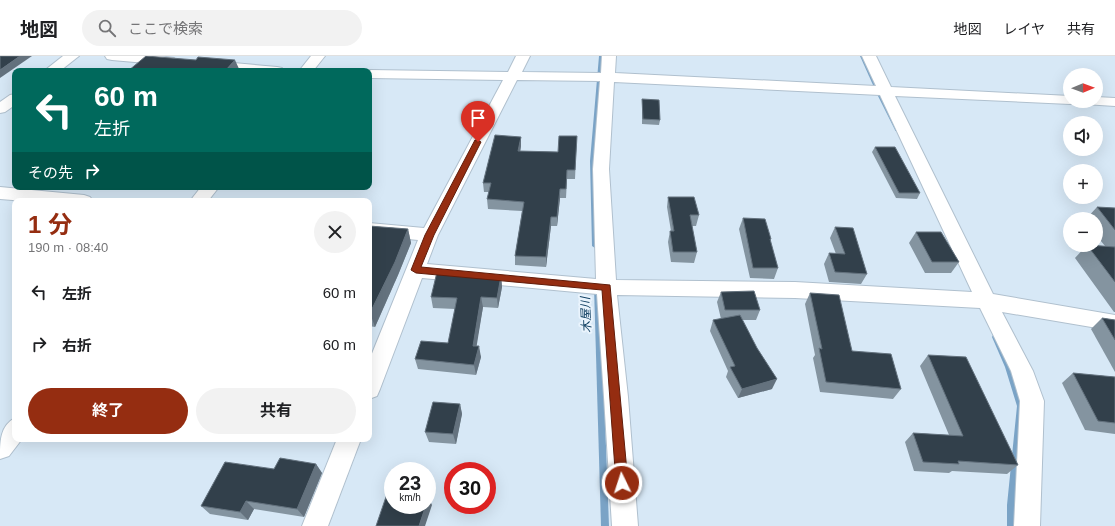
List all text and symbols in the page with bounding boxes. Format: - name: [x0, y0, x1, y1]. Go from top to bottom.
- search box: [82, 10, 362, 46]
- icon: search: [96, 17, 118, 39]
- text: 地図: [20, 19, 58, 40]
- text: ここで検索: [128, 20, 203, 37]
- text: 地図: [953, 21, 981, 37]
- text: レイヤ: [1003, 21, 1045, 37]
- text: 共有: [1067, 21, 1095, 37]
- north arrow: [1063, 68, 1103, 108]
- map controls: [1063, 68, 1103, 252]
- text: 60 m: [94, 81, 158, 112]
- icon: left: [28, 84, 80, 136]
- pin: [461, 101, 495, 142]
- icon: arrive: [467, 107, 489, 129]
- button: sound: [1063, 116, 1103, 156]
- text: 左折: [94, 119, 130, 139]
- icon: right: [81, 160, 103, 182]
- text: その先: [28, 164, 73, 181]
- button: +: [1063, 164, 1103, 204]
- text: 1 分: [28, 211, 72, 238]
- button: close: [314, 211, 356, 253]
- button: −: [1063, 212, 1103, 252]
- text: 190 m · 08:40: [28, 240, 108, 255]
- icon: left: [28, 281, 50, 303]
- text: 60 m: [323, 284, 356, 301]
- text: 左折: [62, 285, 92, 302]
- water label: 木屋川: [578, 295, 594, 333]
- icon: right: [28, 333, 50, 355]
- text: 60 m: [323, 336, 356, 353]
- text: 右折: [62, 337, 92, 354]
- button: 終了: [28, 388, 188, 434]
- button: 共有: [196, 388, 356, 434]
- speed limit sign: 30: [444, 462, 496, 514]
- position arrow: [601, 462, 643, 504]
- text: 23: [399, 472, 421, 494]
- text: km/h: [399, 492, 421, 503]

